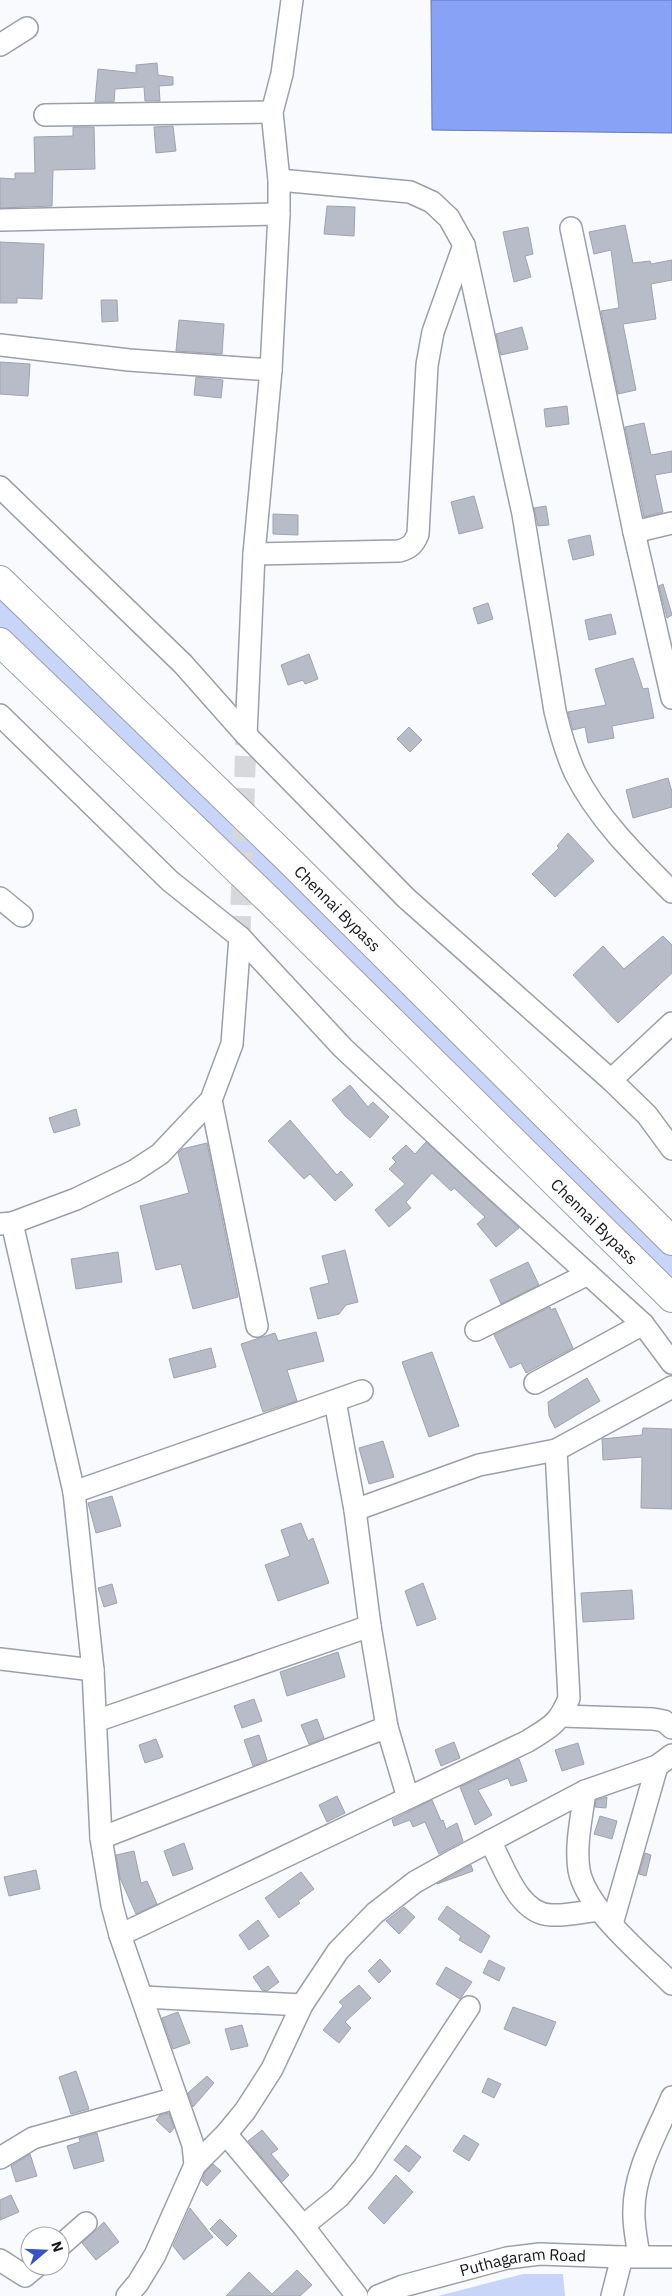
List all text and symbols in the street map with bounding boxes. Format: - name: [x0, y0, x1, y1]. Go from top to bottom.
- street label: Chennai Bypass: [290, 861, 385, 956]
- street label: Chennai Bypass: [547, 1174, 642, 1268]
- north arrow: [20, 2226, 70, 2276]
- text: N: [47, 2239, 67, 2254]
- street label: Puthagaram Road: [457, 2243, 586, 2280]

